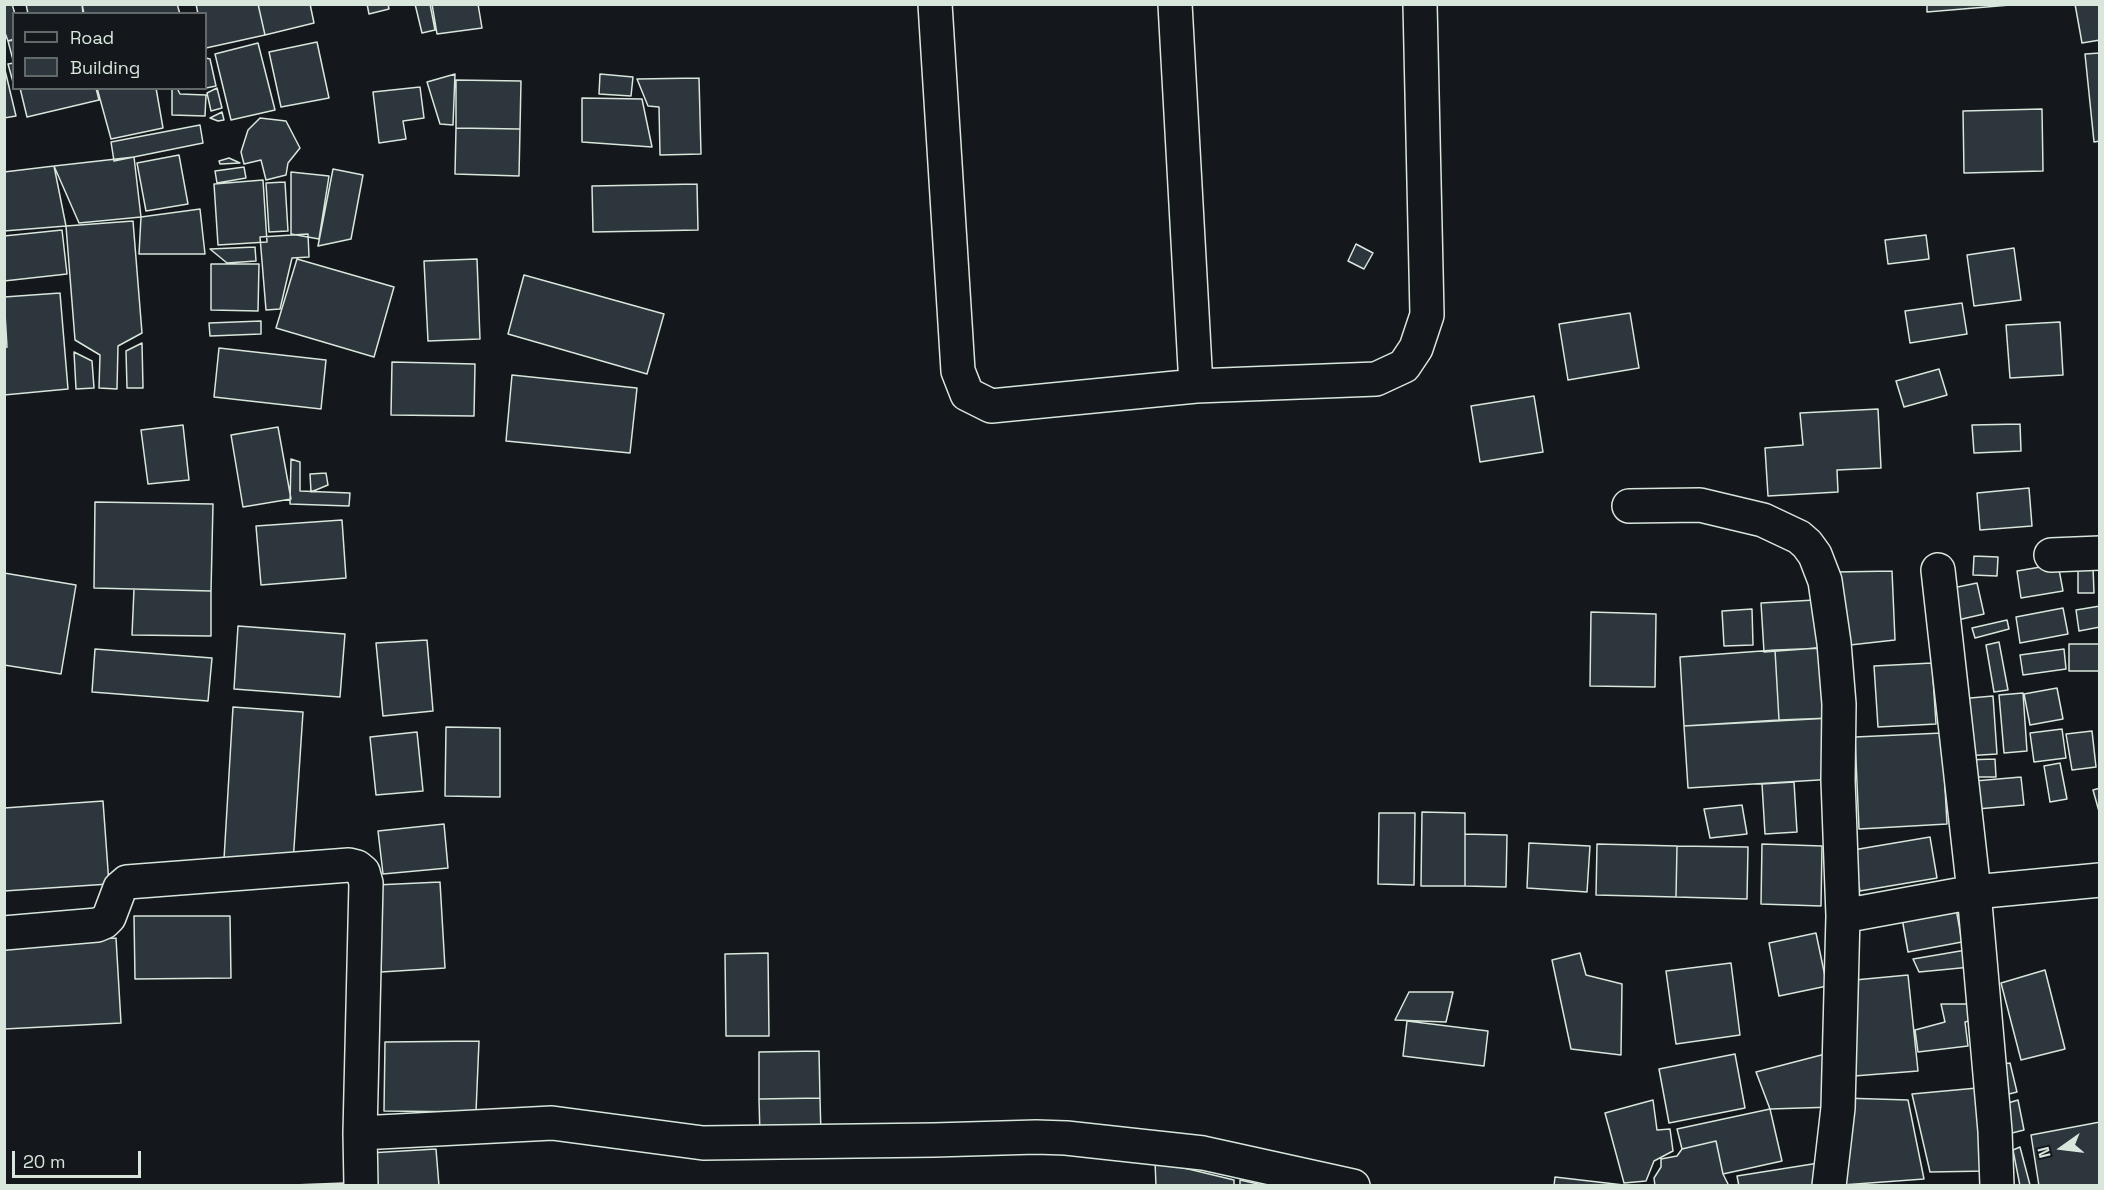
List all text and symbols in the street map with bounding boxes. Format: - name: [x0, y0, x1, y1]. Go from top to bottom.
- legend: [12, 12, 207, 90]
- text: Road: [70, 26, 114, 49]
- text: Building: [70, 56, 140, 79]
- north arrow: [2032, 1118, 2092, 1178]
- scale bar: [15, 1139, 144, 1177]
- text: N: [2033, 1145, 2056, 1160]
- text: 20 m: [23, 1150, 66, 1173]

